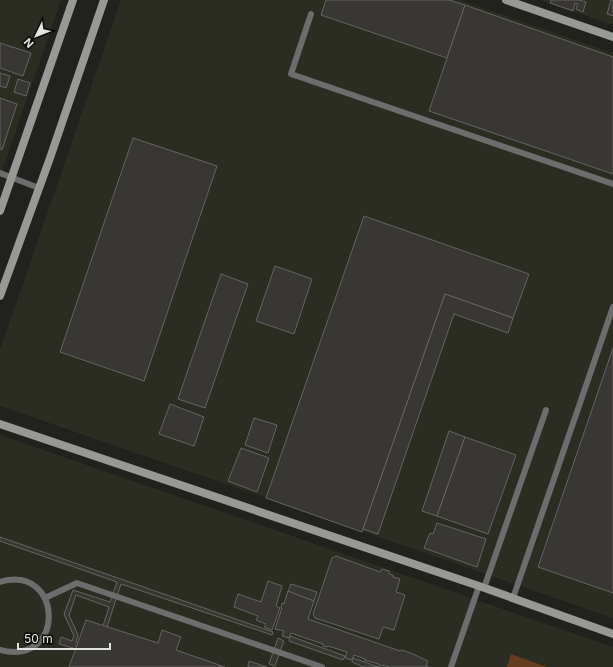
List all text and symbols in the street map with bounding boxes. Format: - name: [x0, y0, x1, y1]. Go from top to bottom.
- north arrow: [16, 16, 56, 56]
- text: N: [21, 35, 37, 51]
- scale bar: [18, 625, 110, 651]
- text: 50 m: [24, 631, 53, 646]

